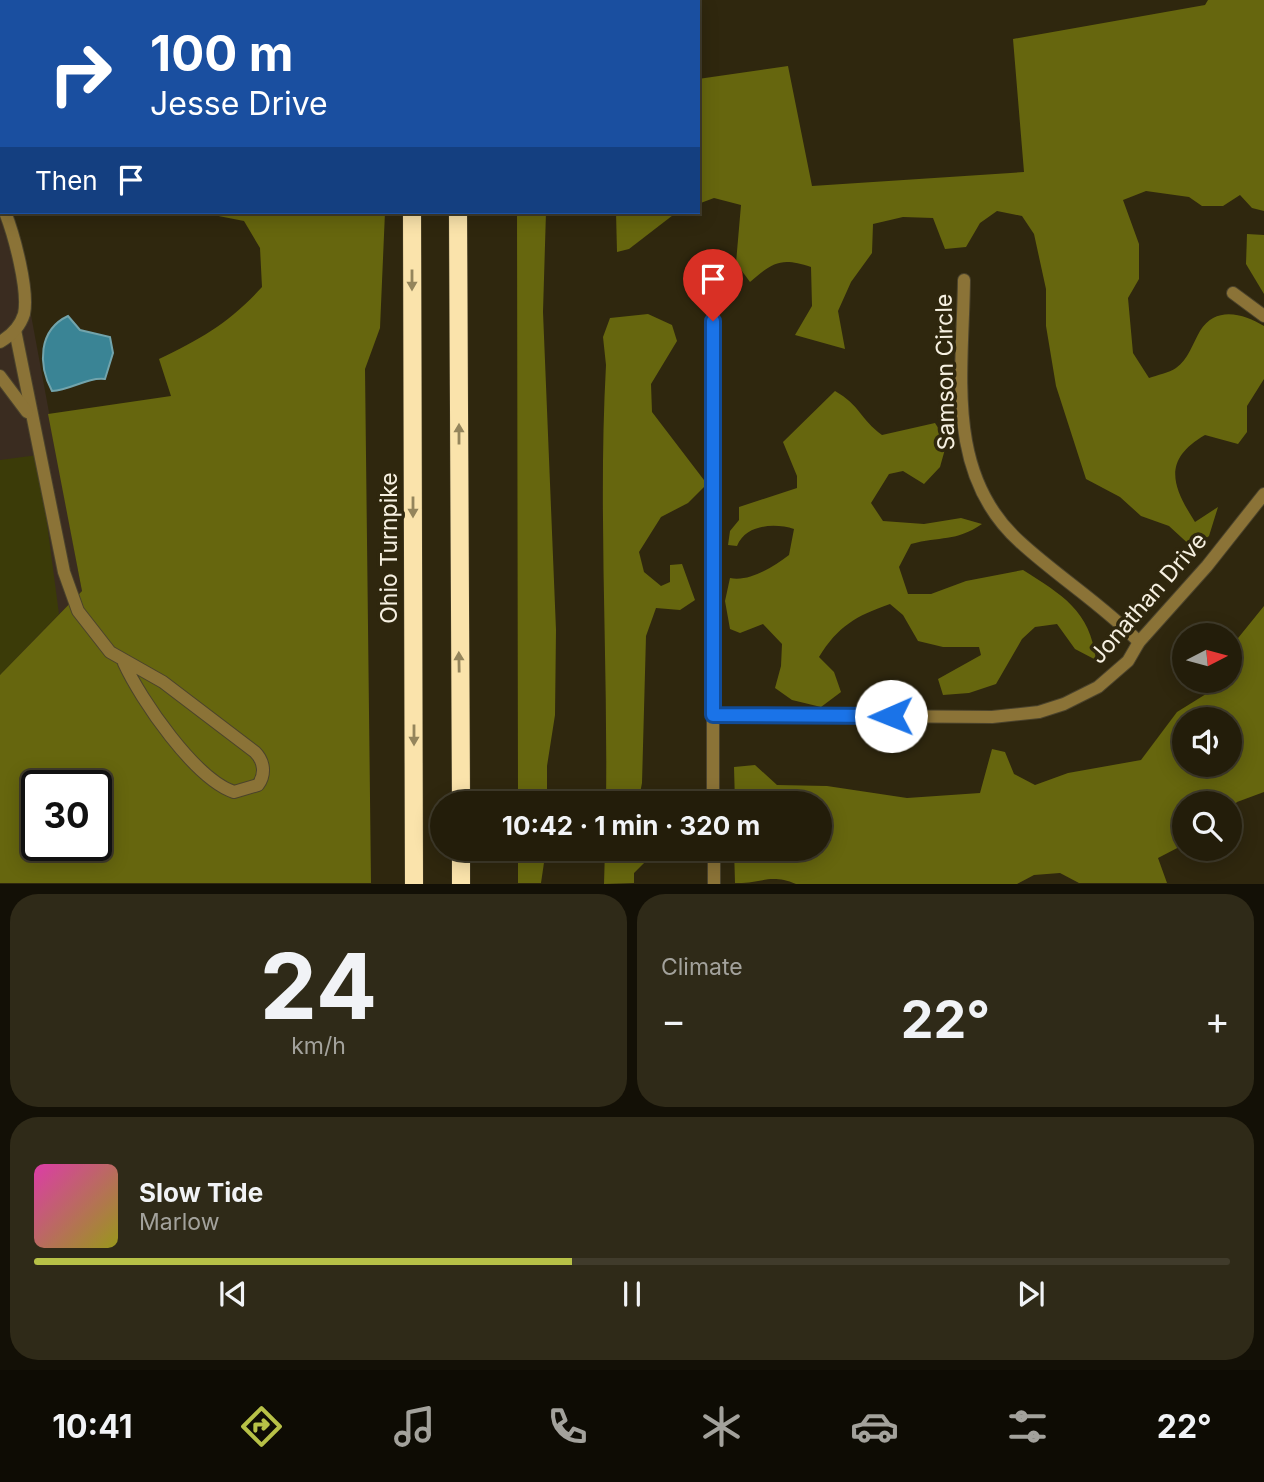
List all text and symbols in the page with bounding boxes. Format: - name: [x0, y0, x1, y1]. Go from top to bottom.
- text: 100 m: [150, 24, 294, 83]
- icon: right: [35, 28, 126, 119]
- text: Jesse Drive: [150, 84, 328, 123]
- icon: arrive: [112, 161, 150, 199]
- text: Then: [35, 165, 98, 196]
- pin: [683, 249, 743, 321]
- icon: arrive: [694, 260, 732, 298]
- one-way arrow: [406, 269, 418, 291]
- street label: Samson Circle: [930, 293, 960, 451]
- one-way arrow: [453, 423, 465, 445]
- street label: Ohio Turnpike: [375, 472, 403, 624]
- one-way arrow: [407, 497, 419, 519]
- street label: Jonathan Drive: [1083, 527, 1213, 669]
- north arrow: [1172, 623, 1242, 693]
- map controls: [1172, 623, 1242, 861]
- one-way arrow: [453, 650, 465, 672]
- position arrow: [854, 679, 928, 753]
- button: sound: [1172, 707, 1242, 777]
- one-way arrow: [408, 724, 420, 746]
- speed limit sign: 30: [21, 770, 112, 861]
- button: search: [1172, 791, 1242, 861]
- text: 10:42 · 1 min · 320 m: [502, 810, 760, 841]
- text: 24: [260, 931, 377, 1041]
- text: Climate: [661, 953, 743, 981]
- text: 22°: [901, 988, 990, 1051]
- text: −: [661, 997, 686, 1043]
- text: +: [1205, 997, 1230, 1043]
- text: km/h: [291, 1032, 346, 1060]
- text: Slow Tide: [139, 1177, 263, 1208]
- text: Marlow: [139, 1208, 219, 1236]
- icon: previous: [214, 1275, 252, 1313]
- icon: pause: [613, 1275, 651, 1313]
- icon: next: [1012, 1275, 1050, 1313]
- icon: directions: [237, 1402, 286, 1451]
- icon: music: [390, 1402, 439, 1451]
- icon: phone: [543, 1402, 592, 1451]
- icon: climate: [697, 1402, 746, 1451]
- icon: car: [850, 1402, 899, 1451]
- icon: filters: [1003, 1402, 1052, 1451]
- text: 10:41: [52, 1407, 132, 1446]
- text: 22°: [1157, 1407, 1212, 1446]

